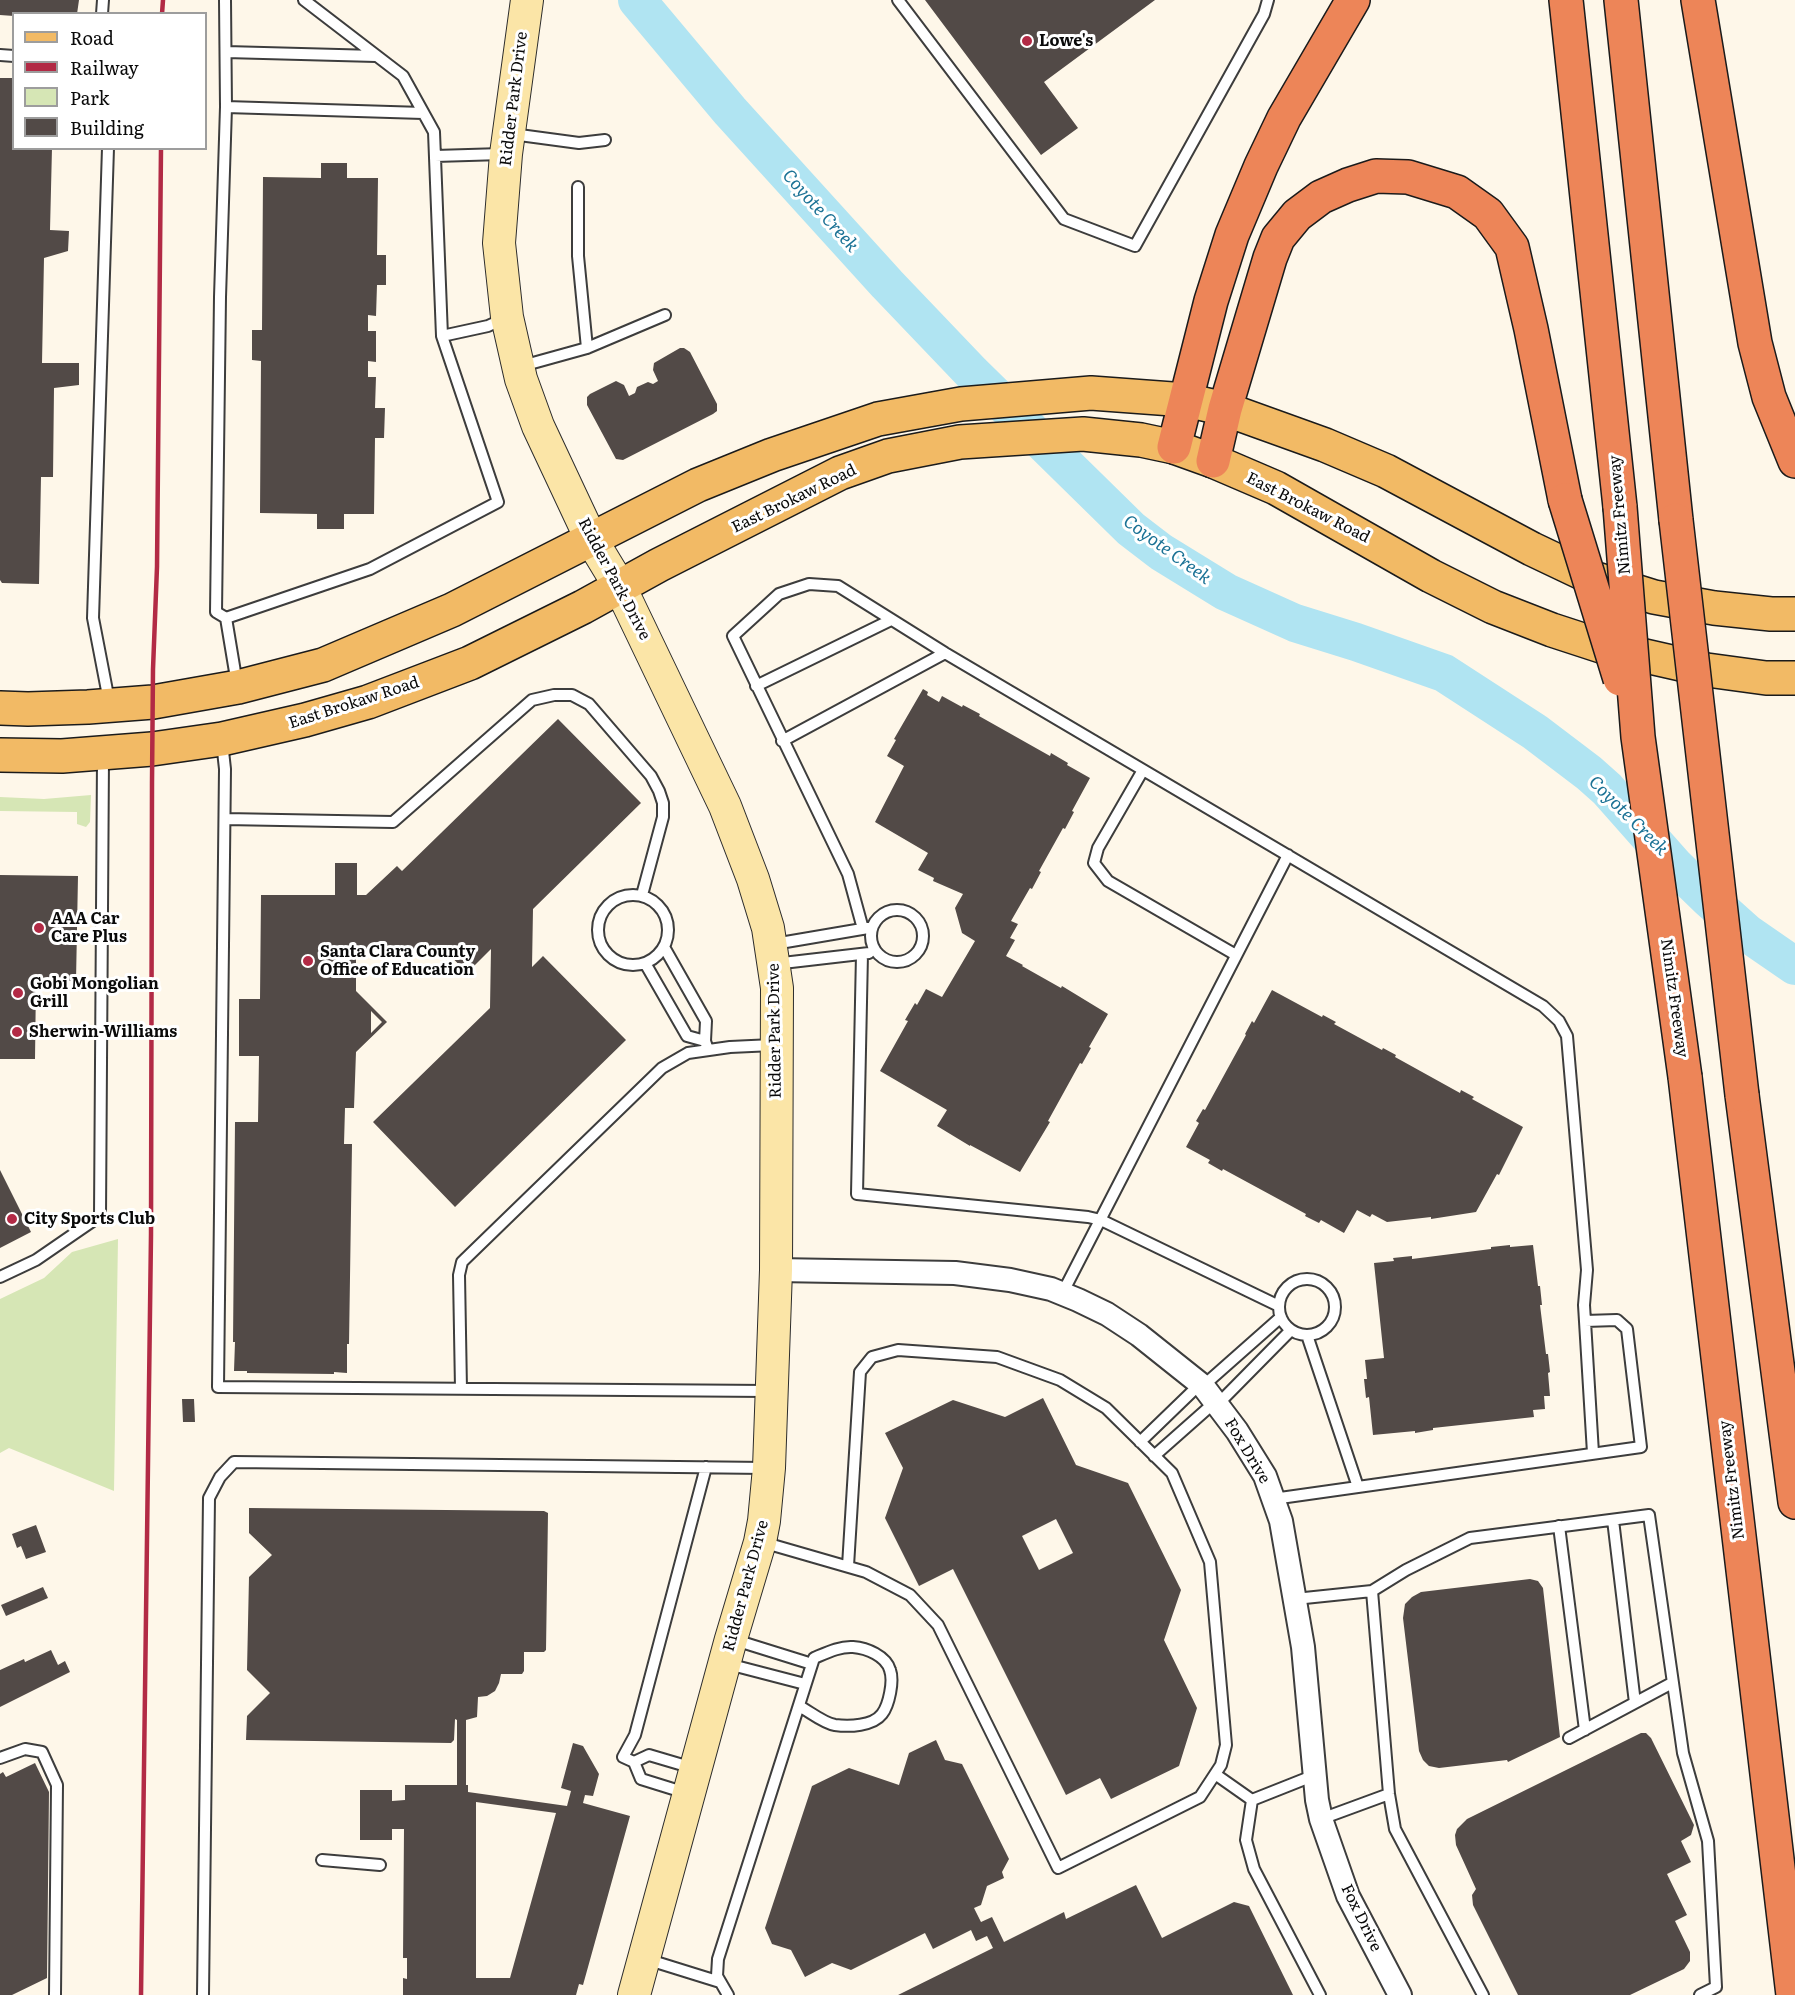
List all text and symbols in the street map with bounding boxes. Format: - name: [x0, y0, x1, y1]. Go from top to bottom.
- legend: [12, 12, 207, 150]
- text: Road: [70, 24, 114, 51]
- street label: Ridder Park Drive: [496, 31, 532, 167]
- place label: Lowe's: [1039, 31, 1093, 51]
- marker: Lowe's: [1020, 34, 1034, 48]
- text: Railway: [70, 54, 139, 81]
- text: Park: [70, 84, 109, 111]
- text: Building: [70, 114, 144, 141]
- water label: Coyote Creek: [777, 165, 863, 257]
- street label: Nimitz Freeway: [1605, 454, 1635, 576]
- street label: East Brokaw Road: [729, 461, 859, 537]
- street label: East Brokaw Road: [1243, 469, 1373, 547]
- water label: Coyote Creek: [1119, 511, 1215, 589]
- street label: Ridder Park Drive: [574, 515, 654, 643]
- street label: East Brokaw Road: [286, 673, 422, 733]
- water label: Coyote Creek: [1584, 772, 1672, 860]
- place label: AAA Car Care Plus: [51, 909, 127, 947]
- marker: AAA Car Care Plus: [32, 921, 46, 935]
- street label: Nimitz Freeway: [1656, 937, 1692, 1059]
- place label: Santa Clara County Office of Education: [320, 942, 475, 980]
- marker: Santa Clara County Office of Education: [301, 954, 315, 968]
- street label: Ridder Park Drive: [764, 963, 786, 1099]
- place label: Gobi Mongolian Grill: [30, 974, 159, 1012]
- marker: Gobi Mongolian Grill: [11, 986, 25, 1000]
- place label: Sherwin-Williams: [29, 1022, 177, 1042]
- marker: Sherwin-Williams: [10, 1025, 24, 1039]
- place label: City Sports Club: [24, 1209, 155, 1229]
- marker: City Sports Club: [5, 1212, 19, 1226]
- street label: Fox Drive: [1220, 1415, 1274, 1487]
- street label: Nimitz Freeway: [1715, 1419, 1749, 1541]
- street label: Ridder Park Drive: [719, 1518, 773, 1654]
- street label: Fox Drive: [1336, 1881, 1386, 1955]

